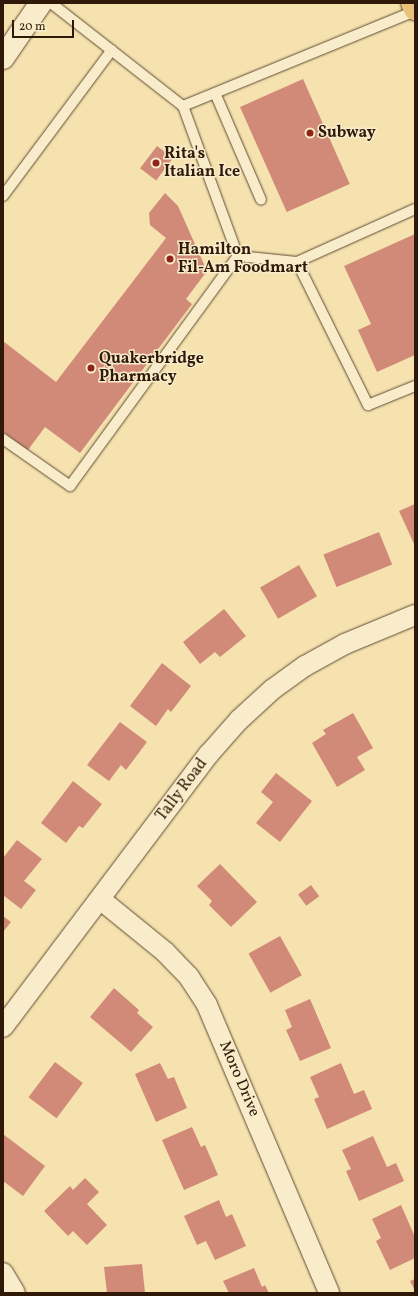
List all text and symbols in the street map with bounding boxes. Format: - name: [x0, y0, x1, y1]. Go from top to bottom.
- scale bar: [14, 12, 76, 38]
- text: 20 m: [19, 19, 46, 35]
- place label: Subway: [318, 123, 376, 143]
- marker: Subway: [305, 128, 315, 138]
- place label: Rita's Italian Ice: [164, 144, 240, 182]
- marker: Rita's Italian Ice: [151, 158, 161, 168]
- place label: Hamilton Fil-Am Foodmart: [178, 240, 308, 278]
- marker: Hamilton Fil-Am Foodmart: [165, 254, 175, 264]
- place label: Quakerbridge Pharmacy: [99, 349, 204, 387]
- marker: Quakerbridge Pharmacy: [86, 363, 96, 373]
- street label: Tally Road: [152, 755, 212, 825]
- street label: Moro Drive: [214, 1038, 264, 1120]

